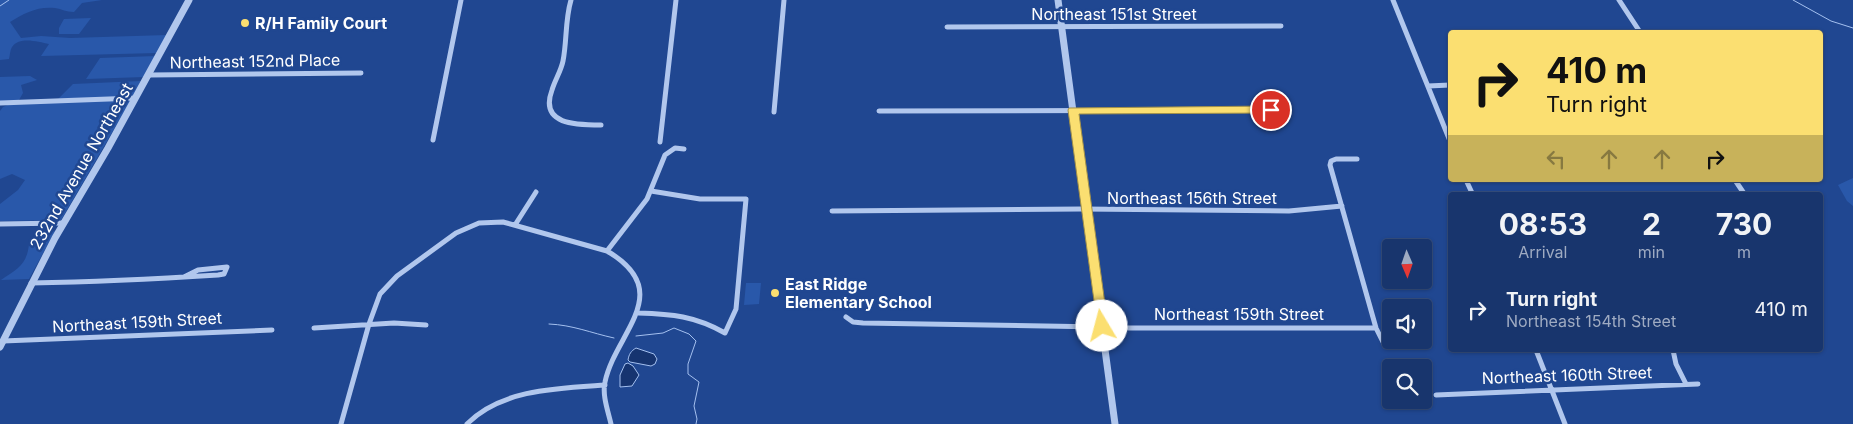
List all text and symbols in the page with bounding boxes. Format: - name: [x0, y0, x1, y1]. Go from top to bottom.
- street label: Northeast 151st Street: [1031, 4, 1197, 24]
- place label: R/H Family Court: [255, 13, 387, 33]
- marker: R/H Family Court: [239, 17, 251, 29]
- text: 410 m: [1546, 49, 1647, 91]
- street label: Northeast 152nd Place: [170, 50, 340, 72]
- icon: right: [1463, 50, 1528, 115]
- street label: 232nd Avenue Northeast: [25, 79, 137, 253]
- pin: [1250, 89, 1292, 131]
- text: Turn right: [1546, 91, 1647, 117]
- icon: arrive: [1257, 96, 1285, 124]
- icon: left: [1542, 145, 1570, 173]
- icon: ahead: [1595, 145, 1623, 173]
- icon: ahead: [1648, 145, 1676, 173]
- icon: right: [1701, 145, 1729, 173]
- street label: Northeast 156th Street: [1107, 188, 1277, 208]
- text: 08:53: [1499, 206, 1587, 242]
- text: 2: [1642, 206, 1661, 242]
- text: 730: [1716, 206, 1772, 242]
- north arrow: [1382, 239, 1432, 289]
- map controls: [1382, 239, 1432, 409]
- text: Arrival: [1518, 242, 1567, 262]
- text: min: [1638, 242, 1665, 262]
- text: m: [1737, 242, 1751, 262]
- place label: East Ridge Elementary School: [785, 274, 932, 312]
- marker: East Ridge Elementary School: [769, 287, 781, 299]
- text: Turn right: [1506, 288, 1597, 311]
- icon: right: [1463, 296, 1491, 324]
- text: 410 m: [1754, 298, 1808, 321]
- position arrow: [1075, 299, 1127, 351]
- button: sound: [1382, 299, 1432, 349]
- street label: Northeast 159th Street: [1154, 304, 1324, 324]
- street label: Northeast 159th Street: [52, 308, 222, 336]
- text: Northeast 154th Street: [1506, 311, 1676, 331]
- button: search: [1382, 359, 1432, 409]
- street label: Northeast 160th Street: [1482, 362, 1652, 388]

